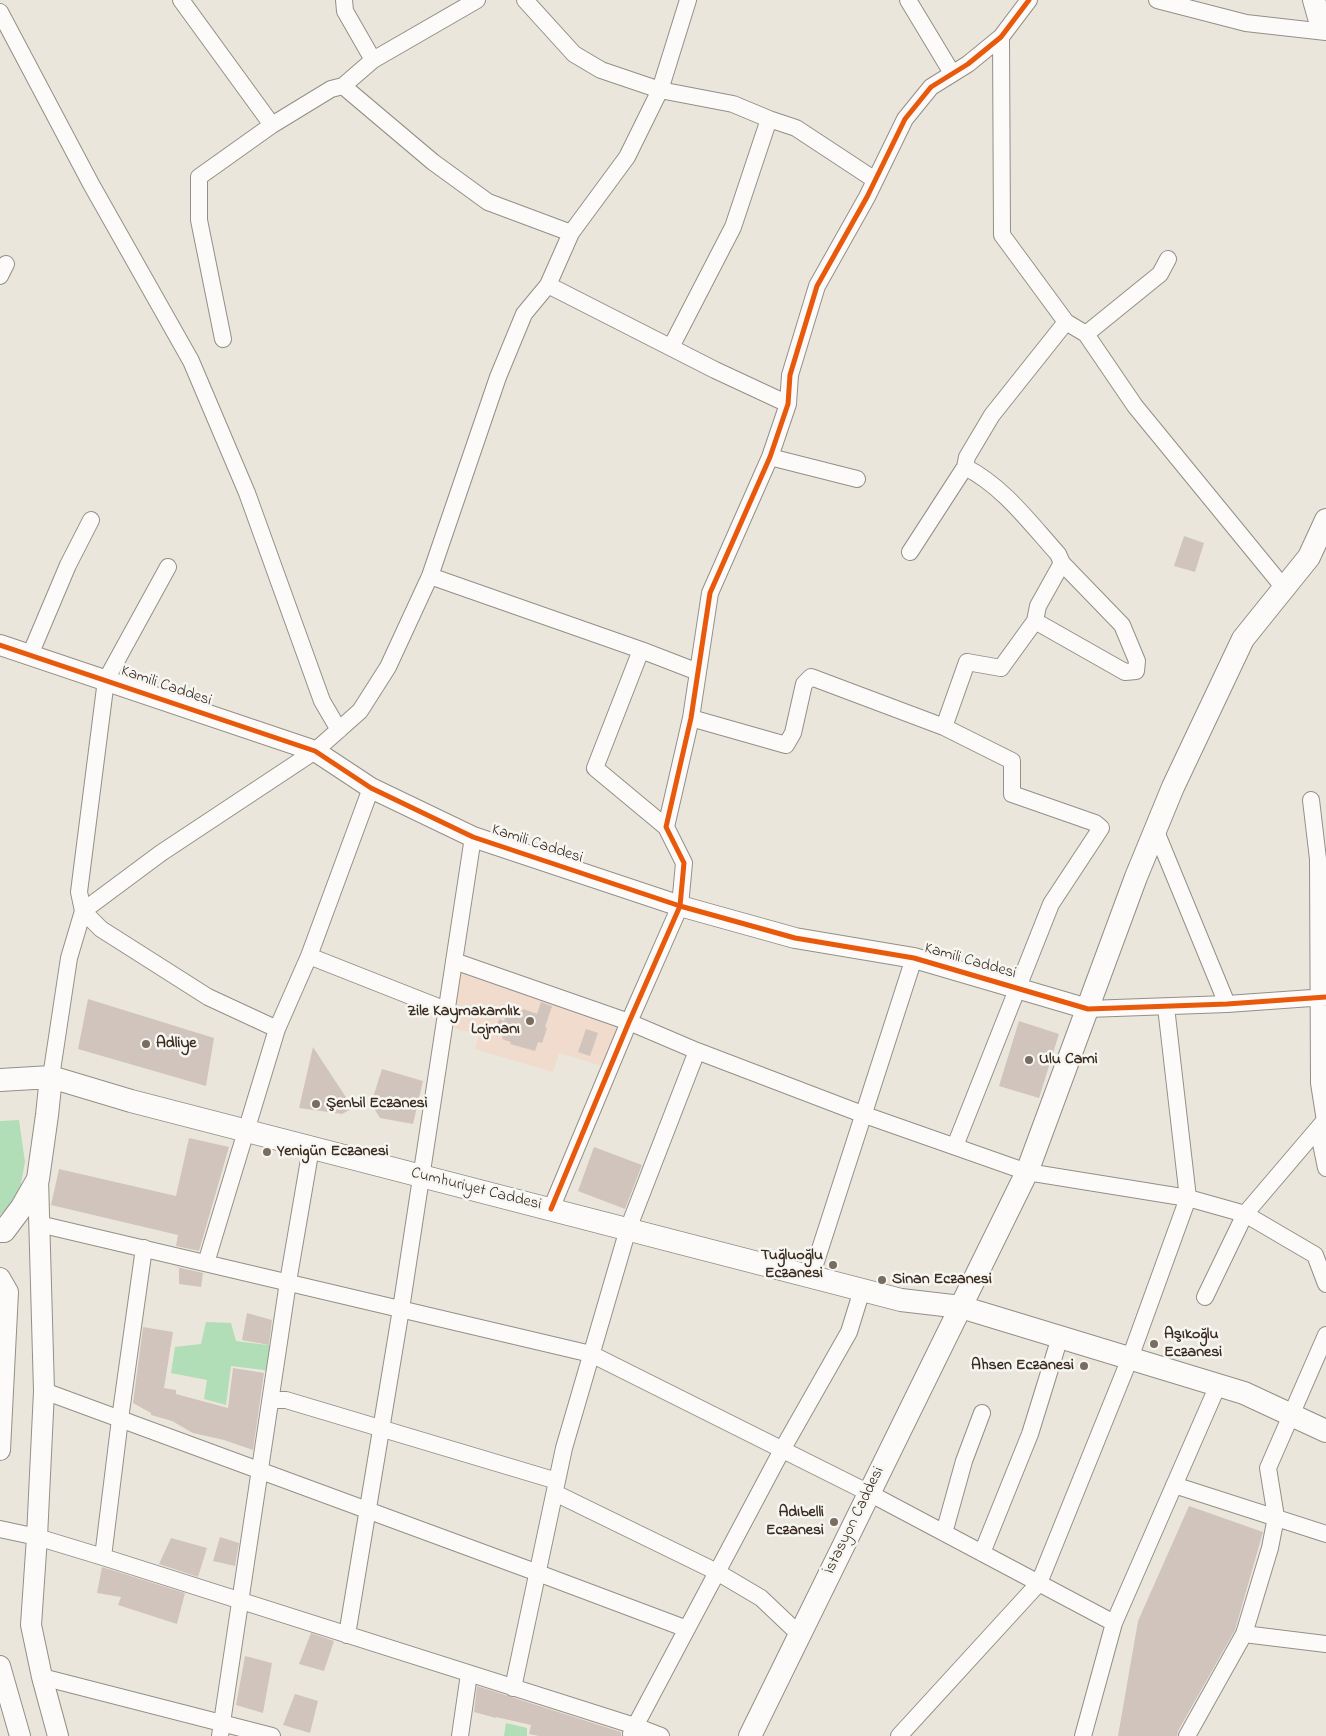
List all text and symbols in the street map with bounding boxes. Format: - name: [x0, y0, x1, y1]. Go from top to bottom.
- street label: Kamili Caddesi: [118, 662, 214, 712]
- street label: Kamili Caddesi: [489, 821, 585, 869]
- street label: Kamili Caddesi: [922, 940, 1018, 984]
- place label: Zile Kaymakamlık Lojmanı: [407, 1002, 520, 1040]
- marker: Zile Kaymakamlık Lojmanı: [524, 1015, 536, 1027]
- place label: Adliye: [156, 1034, 196, 1054]
- marker: Adliye: [140, 1038, 152, 1050]
- place label: Ulu Cami: [1039, 1050, 1098, 1070]
- marker: Ulu Cami: [1023, 1054, 1035, 1066]
- place label: Şenbil Eczanesi: [326, 1094, 428, 1114]
- marker: Şenbil Eczanesi: [310, 1098, 322, 1110]
- place label: Yenigün Eczanesi: [277, 1142, 389, 1162]
- marker: Yenigün Eczanesi: [261, 1146, 273, 1158]
- street label: Cumhuriyet Caddesi: [409, 1164, 543, 1216]
- place label: Tuğluoğlu Eczanesi: [761, 1246, 823, 1284]
- marker: Tuğluoğlu Eczanesi: [827, 1259, 839, 1271]
- place label: Sinan Eczanesi: [892, 1270, 992, 1290]
- marker: Sinan Eczanesi: [876, 1274, 888, 1286]
- place label: Aşıkoğlu Eczanesi: [1164, 1325, 1222, 1363]
- marker: Aşıkoğlu Eczanesi: [1148, 1338, 1160, 1350]
- place label: Ahsen Eczanesi: [971, 1356, 1074, 1376]
- marker: Ahsen Eczanesi: [1078, 1360, 1090, 1372]
- street label: İstasyon Caddesi: [821, 1464, 889, 1578]
- place label: Adıbelli Eczanesi: [766, 1503, 824, 1541]
- marker: Adıbelli Eczanesi: [828, 1516, 840, 1528]

